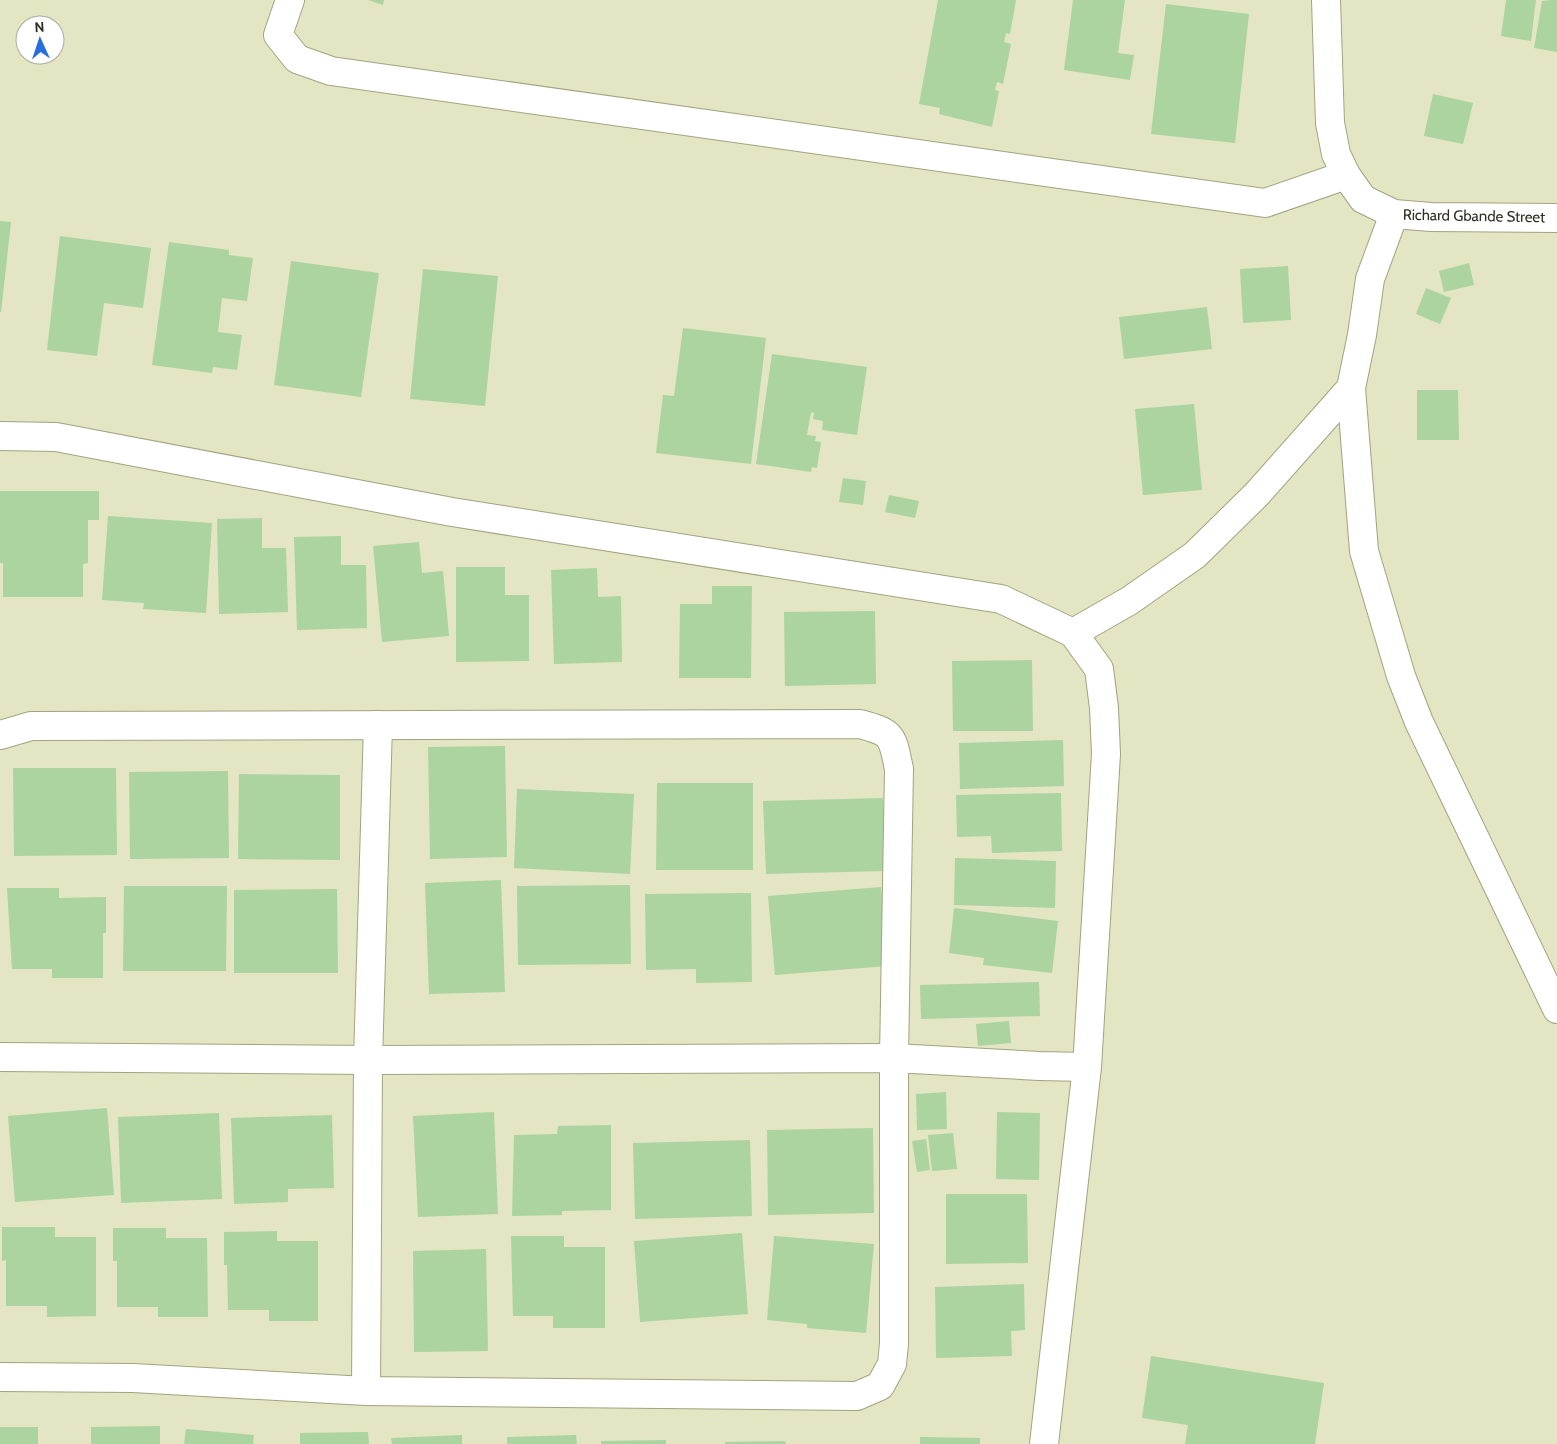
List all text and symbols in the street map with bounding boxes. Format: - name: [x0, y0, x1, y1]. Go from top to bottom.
- north arrow: [15, 15, 65, 65]
- text: N: [34, 18, 45, 36]
- street label: Richard Gbande Street: [1403, 206, 1545, 226]

